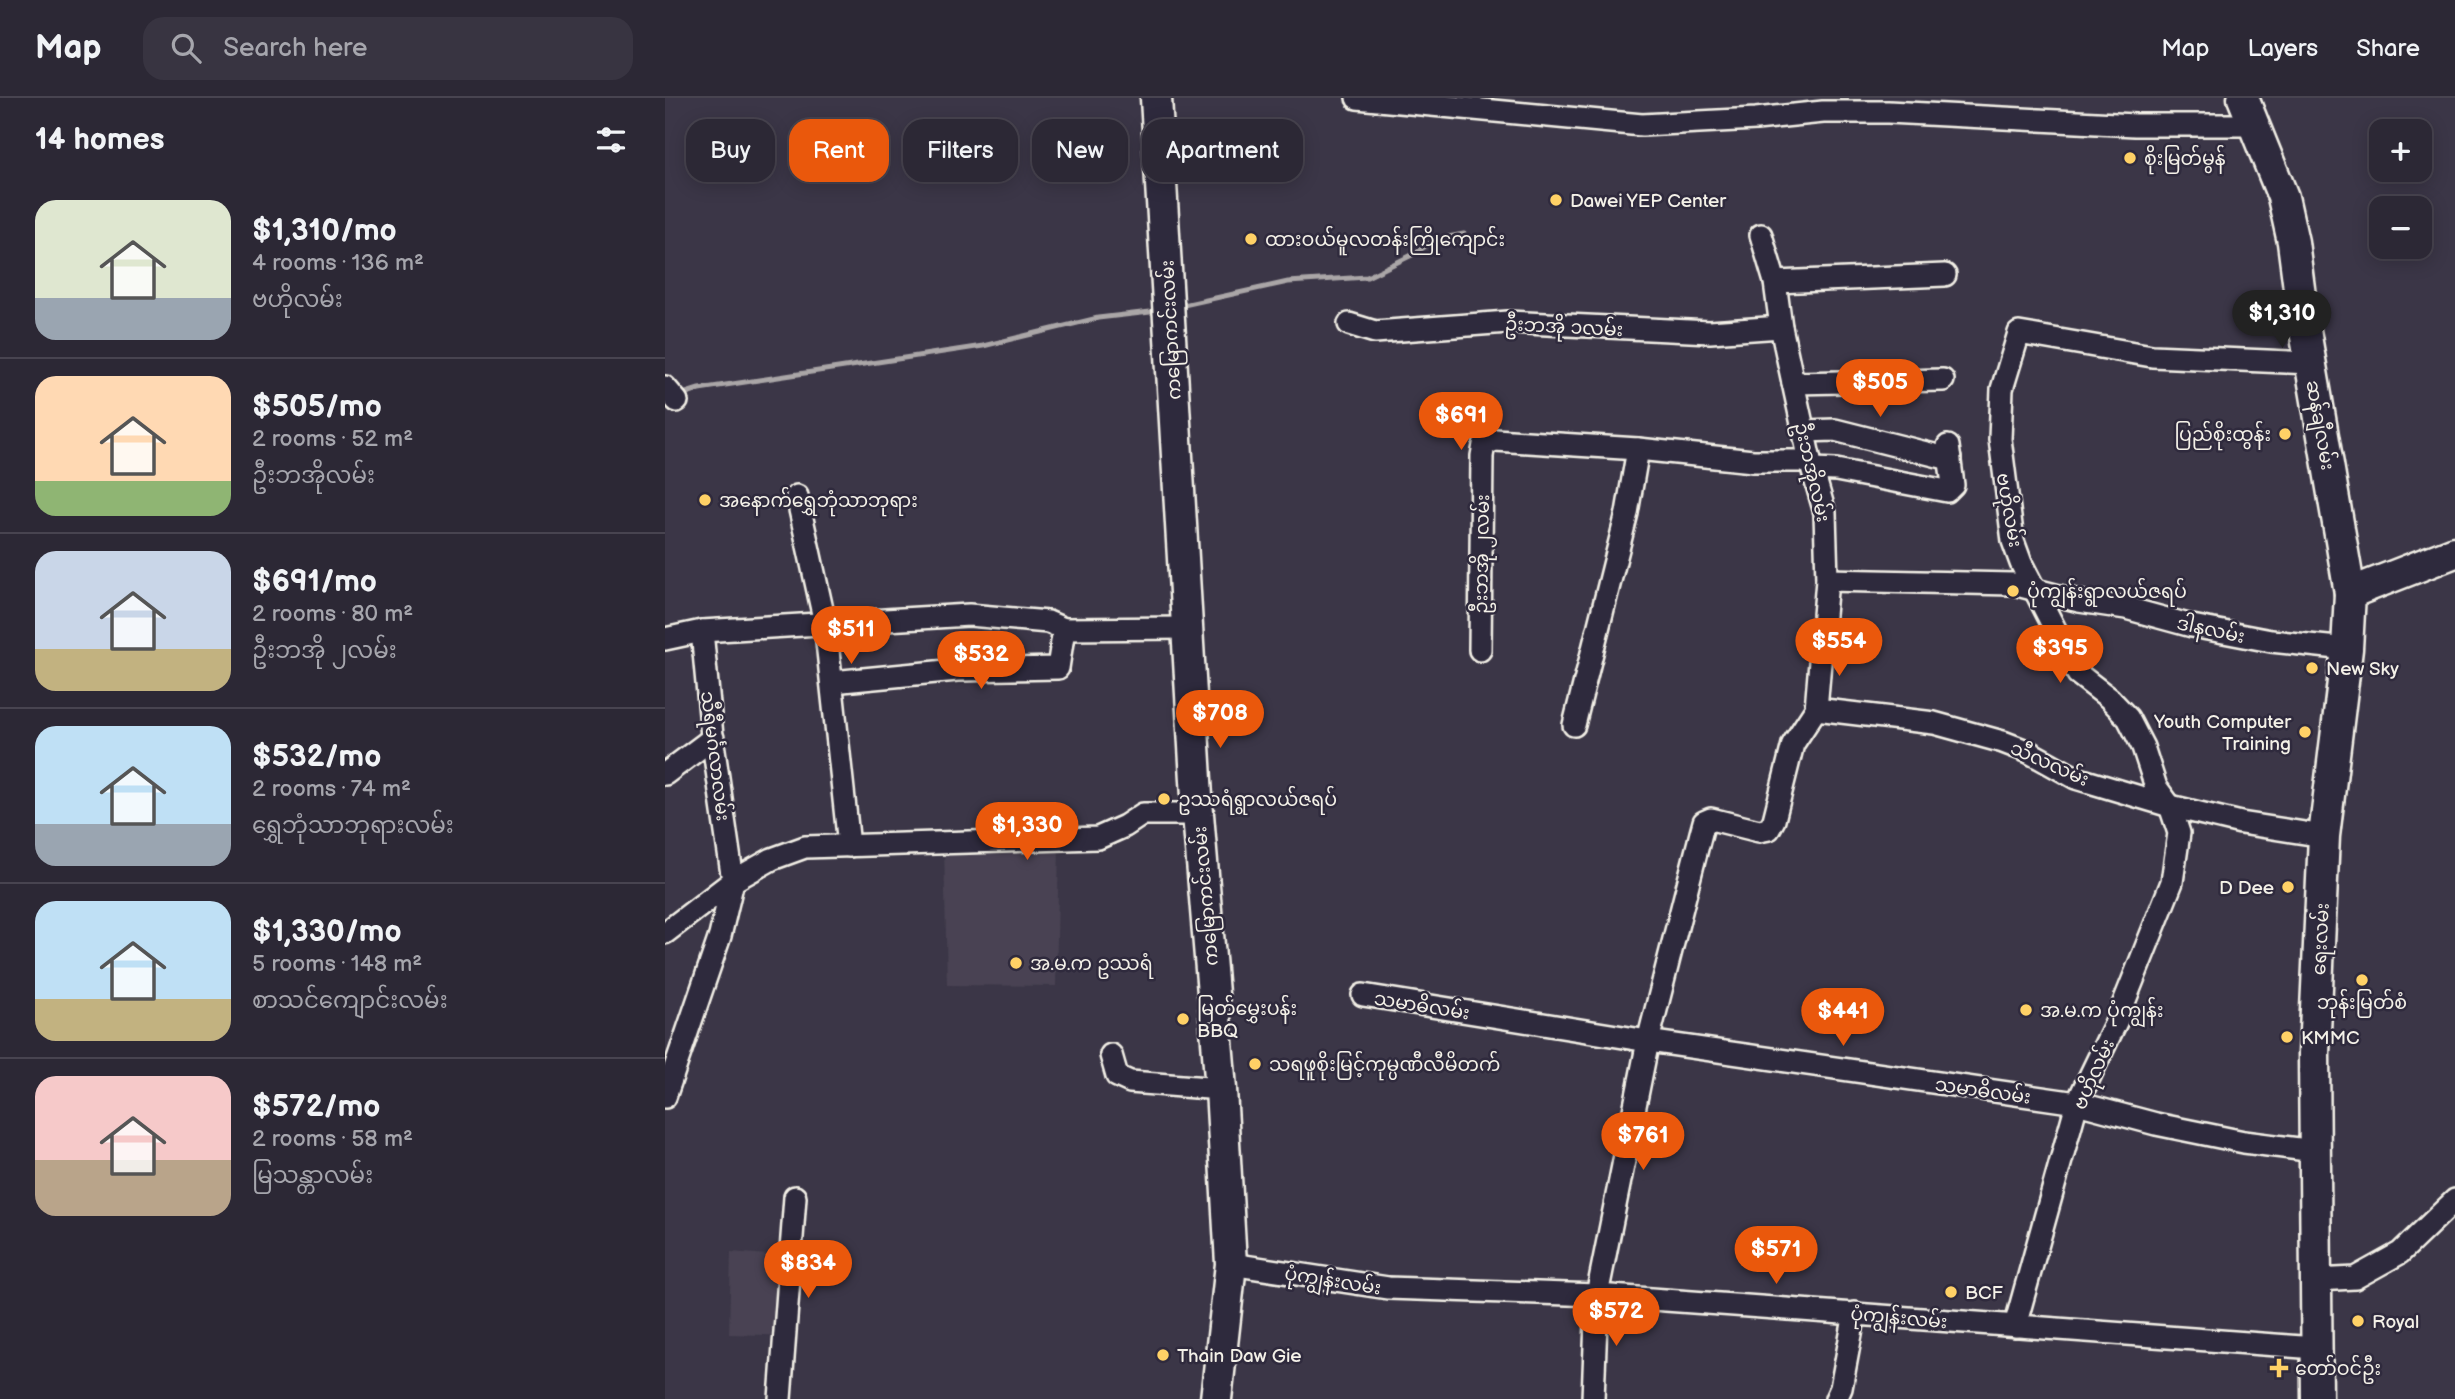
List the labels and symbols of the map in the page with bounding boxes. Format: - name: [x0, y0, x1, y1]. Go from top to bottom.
- place label: စိုးမြတ်မွန်: [2144, 144, 2226, 175]
- marker: စိုးမြတ်မွန်: [2122, 150, 2138, 166]
- place label: Dawei YEP Center: [1570, 190, 1727, 213]
- marker: Dawei YEP Center: [1548, 192, 1564, 208]
- place label: ထားဝယ်မူလတန်းကြိုကျောင်း: [1265, 225, 1505, 256]
- marker: ထားဝယ်မူလတန်းကြိုကျောင်း: [1243, 231, 1259, 247]
- street label: ကမြောကင်းလမ်း: [1152, 259, 1190, 401]
- pin: $1,310: [2225, 290, 2339, 350]
- street label: ဦးဘအို ၁လမ်း: [1504, 309, 1624, 346]
- pin: $505: [1839, 360, 1921, 419]
- street label: ဆန်ချီလမ်း: [2297, 378, 2343, 472]
- pin: $691: [1420, 392, 1502, 452]
- street label: ဦးဘအိုလမ်း: [1785, 419, 1838, 525]
- place label: ပြည်စိုးထွန်း: [2175, 420, 2271, 451]
- marker: ပြည်စိုးထွန်း: [2277, 426, 2293, 442]
- street label: ဗဟိုလမ်း: [1987, 471, 2030, 550]
- place label: အနောက်ရွှေဘုံသာဘုရား: [719, 486, 918, 517]
- marker: အနောက်ရွှေဘုံသာဘုရား: [697, 492, 713, 508]
- street label: ဦးဘအို ၂လမ်း: [1466, 494, 1499, 614]
- place label: ပုံကျွန်းရွာလယ်ဇရပ်: [2027, 577, 2187, 609]
- marker: ပုံကျွန်းရွာလယ်ဇရပ်: [2005, 583, 2021, 599]
- pin: $511: [810, 606, 892, 666]
- street label: ဒါနလမ်း: [2174, 608, 2248, 652]
- pin: $554: [1798, 618, 1880, 678]
- pin: $395: [2019, 626, 2101, 685]
- pin: $532: [940, 632, 1022, 691]
- place label: New Sky: [2326, 658, 2399, 681]
- marker: New Sky: [2304, 660, 2320, 676]
- street label: သီရီမင်္ဂလာလမ်း: [692, 689, 738, 823]
- pin: $708: [1179, 690, 1261, 750]
- place label: Youth Computer Training: [2153, 711, 2292, 756]
- marker: Youth Computer Training: [2297, 724, 2313, 740]
- street label: သီလလမ်း: [2007, 733, 2094, 792]
- place label: ဥဿရံရွာလယ်ဇရပ်: [1178, 785, 1337, 815]
- marker: ဥဿရံရွာလယ်ဇရပ်: [1156, 791, 1172, 807]
- pin: $1,330: [970, 802, 1084, 862]
- street label: ကမြောကင်းလမ်း: [1185, 825, 1227, 967]
- place label: D Dee: [2219, 877, 2274, 900]
- marker: D Dee: [2280, 879, 2296, 895]
- street label: ရေးလမ်း: [2304, 902, 2338, 976]
- place label: အ.မ.က ဥဿရံ: [1030, 953, 1154, 979]
- marker: အ.မ.က ဥဿရံ: [1008, 955, 1024, 971]
- marker: ဘုန်းမြတ်စံ: [2354, 972, 2370, 988]
- street label: သမာဓိလမ်း: [1372, 984, 1472, 1025]
- pin: $441: [1802, 988, 1884, 1048]
- place label: ဘုန်းမြတ်စံ: [2317, 988, 2407, 1019]
- place label: မြတ်မွှေးပန်း BBQ: [1197, 994, 1297, 1043]
- place label: အ.မ.က ပုံကျွန်း: [2040, 996, 2164, 1028]
- marker: အ.မ.က ပုံကျွန်း: [2018, 1002, 2034, 1018]
- marker: မြတ်မွှေးပန်း BBQ: [1175, 1011, 1191, 1027]
- place label: KMMC: [2301, 1027, 2360, 1050]
- marker: KMMC: [2279, 1029, 2295, 1045]
- street label: ဗဟိုလမ်း: [2065, 1034, 2124, 1115]
- place label: သရဖူစိုးမြင့်ကုမ္ပဏီလီမိတက်: [1269, 1050, 1500, 1081]
- marker: သရဖူစိုးမြင့်ကုမ္ပဏီလီမိတက်: [1247, 1056, 1263, 1072]
- street label: သမာဓိလမ်း: [1933, 1069, 2033, 1110]
- pin: $761: [1602, 1112, 1684, 1172]
- pin: $571: [1735, 1226, 1817, 1286]
- pin: $834: [767, 1240, 849, 1300]
- street label: ပုံကျွန်းလမ်း: [1282, 1259, 1383, 1305]
- place label: BCF: [1965, 1282, 2004, 1305]
- marker: BCF: [1943, 1284, 1959, 1300]
- pin: $572: [1575, 1288, 1657, 1348]
- street label: ပုံကျွန်းလမ်း: [1849, 1299, 1949, 1339]
- place label: Royal: [2372, 1311, 2419, 1334]
- marker: Royal: [2350, 1313, 2366, 1329]
- place label: Thain Daw Gie: [1177, 1345, 1302, 1368]
- marker: Thain Daw Gie: [1155, 1347, 1171, 1363]
- place label: တော်ဝင်ဦး: [2295, 1354, 2381, 1384]
- marker: တော်ဝင်ဦး: [2269, 1358, 2289, 1378]

